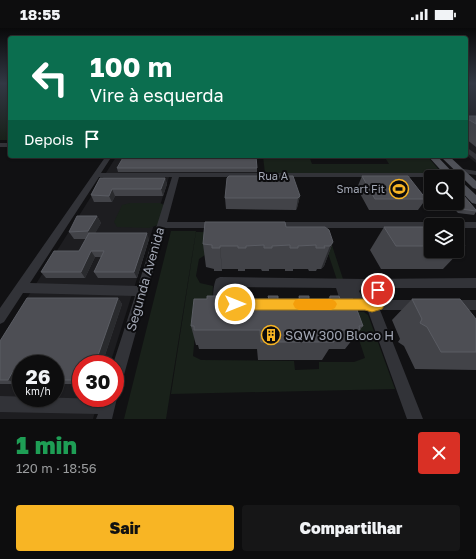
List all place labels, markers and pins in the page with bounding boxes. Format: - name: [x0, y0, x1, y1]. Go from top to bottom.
- sports icon: Smart Fit: [388, 178, 410, 200]
- place label: Smart Fit: [336, 182, 385, 195]
- pin: [361, 273, 395, 307]
- building icon: SQW 300 Bloco H: [260, 324, 282, 346]
- place label: SQW 300 Bloco H: [285, 327, 394, 343]

